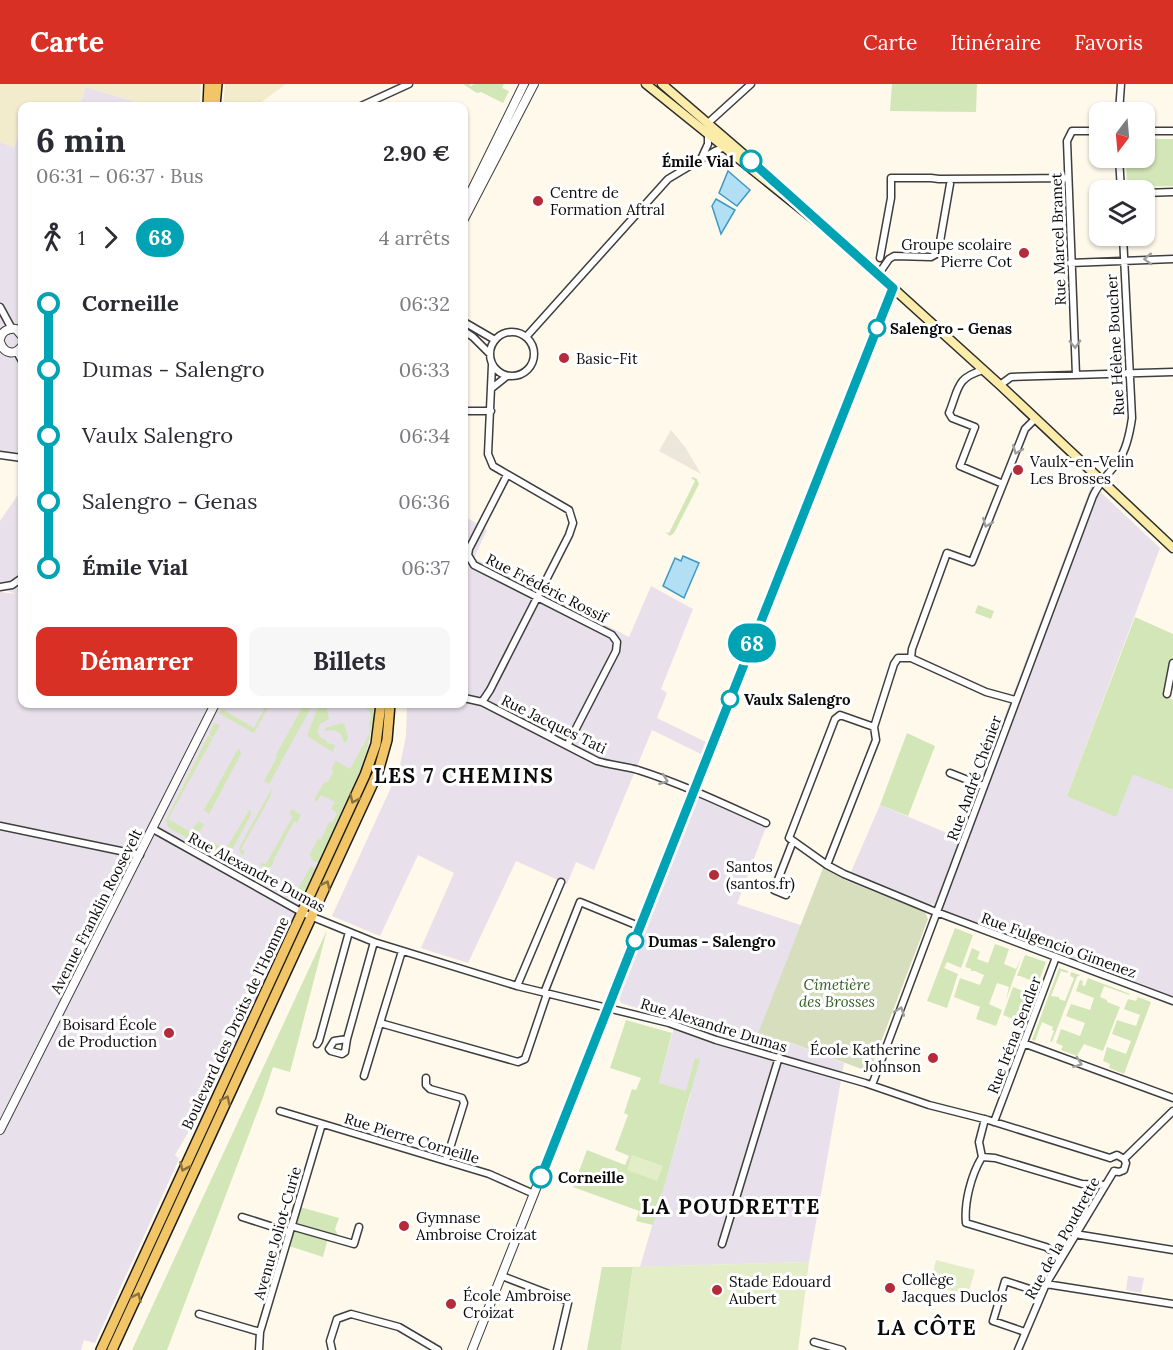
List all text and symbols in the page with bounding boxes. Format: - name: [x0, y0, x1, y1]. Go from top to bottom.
- text: Carte: [30, 24, 104, 60]
- text: Carte: [863, 29, 917, 56]
- text: Itinéraire: [950, 29, 1041, 56]
- text: Favoris: [1074, 29, 1143, 56]
- north arrow: [1089, 102, 1155, 168]
- map controls: [1089, 102, 1155, 246]
- text: 6 min: [36, 119, 126, 161]
- text: 2.90 €: [383, 139, 450, 167]
- marker: Émile Vial: [740, 150, 762, 172]
- place label: Émile Vial: [662, 152, 734, 171]
- text: 06:31 – 06:37 · Bus: [36, 163, 204, 188]
- street label: Rue Marcel Bramet: [1046, 172, 1070, 306]
- button: layers: [1089, 180, 1155, 246]
- place label: Centre de Formation Aftral: [550, 183, 665, 219]
- marker: Centre de Formation Aftral: [531, 194, 545, 208]
- icon: walk: [36, 221, 69, 254]
- icon: forward: [94, 221, 127, 254]
- text: 68: [148, 224, 172, 251]
- text: 1: [78, 225, 85, 250]
- text: 4 arrêts: [379, 225, 450, 250]
- place label: Groupe scolaire Pierre Cot: [901, 235, 1012, 271]
- marker: Groupe scolaire Pierre Cot: [1017, 246, 1031, 260]
- one-way arrow: [1144, 253, 1153, 266]
- street label: Rue Hélène Boucher: [1102, 273, 1128, 416]
- text: Corneille: [82, 289, 179, 317]
- text: 06:32: [399, 291, 450, 316]
- marker: Salengro - Genas: [868, 319, 886, 337]
- place label: Salengro - Genas: [890, 319, 1012, 338]
- one-way arrow: [1068, 340, 1081, 349]
- place label: Basic-Fit: [576, 349, 638, 368]
- marker: Basic-Fit: [557, 351, 571, 365]
- text: Dumas - Salengro: [82, 355, 265, 383]
- text: 06:33: [399, 357, 450, 382]
- text: Vaulx Salengro: [82, 421, 233, 449]
- text: 06:34: [399, 423, 450, 448]
- one-way arrow: [1011, 444, 1024, 455]
- place label: Vaulx-en-Velin Les Brosses: [1029, 452, 1134, 488]
- marker: Vaulx-en-Velin Les Brosses: [1011, 463, 1025, 477]
- text: Salengro - Genas: [82, 487, 257, 515]
- text: 06:36: [398, 489, 450, 514]
- one-way arrow: [982, 517, 994, 528]
- street label: Rue Frédéric Rossif: [483, 549, 612, 627]
- text: Émile Vial: [82, 553, 188, 581]
- text: 06:37: [401, 555, 450, 580]
- line badge: 68: [725, 624, 779, 662]
- button: Démarrer: [36, 627, 237, 696]
- button: Billets: [249, 627, 450, 696]
- text: 68: [740, 630, 764, 657]
- street label: Rue Jacques Tati: [498, 690, 610, 758]
- marker: Vaulx Salengro: [721, 690, 739, 708]
- place label: Vaulx Salengro: [744, 690, 851, 709]
- street label: Rue André Chénier: [943, 712, 1006, 843]
- district label: LES 7 CHEMINS: [374, 762, 554, 789]
- one-way arrow: [659, 772, 669, 785]
- one-way arrow: [350, 793, 362, 804]
- street label: Avenue Franklin Roosevelt: [46, 825, 146, 998]
- street label: Rue Alexandre Dumas: [185, 828, 329, 916]
- place label: Santos (santos.fr): [726, 857, 795, 894]
- marker: Santos (santos.fr): [707, 868, 721, 882]
- one-way arrow: [319, 881, 331, 892]
- street label: Rue Fulgencio Gimenez: [979, 908, 1139, 982]
- street label: Boulevard des Droits de l'Homme: [177, 914, 293, 1132]
- marker: Dumas - Salengro: [626, 932, 644, 950]
- place label: Dumas - Salengro: [648, 932, 776, 951]
- street label: Rue Iréna Sendler: [983, 973, 1045, 1096]
- park label: Cimetière des Brosses: [799, 975, 875, 1011]
- street label: Rue Alexandre Dumas: [638, 994, 790, 1056]
- one-way arrow: [893, 1006, 905, 1017]
- place label: Boisard École de Production: [58, 1015, 157, 1051]
- marker: Boisard École de Production: [162, 1026, 176, 1040]
- place label: École Katherine Johnson: [810, 1040, 921, 1076]
- marker: École Katherine Johnson: [926, 1051, 940, 1065]
- one-way arrow: [1072, 1056, 1083, 1068]
- one-way arrow: [219, 1096, 231, 1107]
- street label: Rue Pierre Corneille: [342, 1108, 482, 1168]
- one-way arrow: [180, 1161, 192, 1172]
- street label: Avenue Joliot-Curie: [249, 1164, 305, 1303]
- marker: Corneille: [530, 1166, 552, 1188]
- place label: Corneille: [558, 1168, 624, 1187]
- street label: Rue de la Poudrette: [1020, 1173, 1104, 1303]
- district label: LA POUDRETTE: [641, 1193, 821, 1220]
- place label: Gymnase Ambroise Croizat: [415, 1208, 537, 1244]
- marker: Gymnase Ambroise Croizat: [397, 1219, 411, 1233]
- place label: Collège Jacques Duclos: [901, 1270, 1008, 1306]
- place label: Stade Edouard Aubert: [728, 1272, 831, 1308]
- marker: Collège Jacques Duclos: [883, 1281, 897, 1295]
- marker: Stade Edouard Aubert: [710, 1283, 724, 1297]
- place label: École Ambroise Croizat: [463, 1286, 571, 1322]
- one-way arrow: [129, 1292, 141, 1303]
- marker: École Ambroise Croizat: [444, 1297, 458, 1311]
- district label: LA CÔTE: [877, 1314, 977, 1341]

